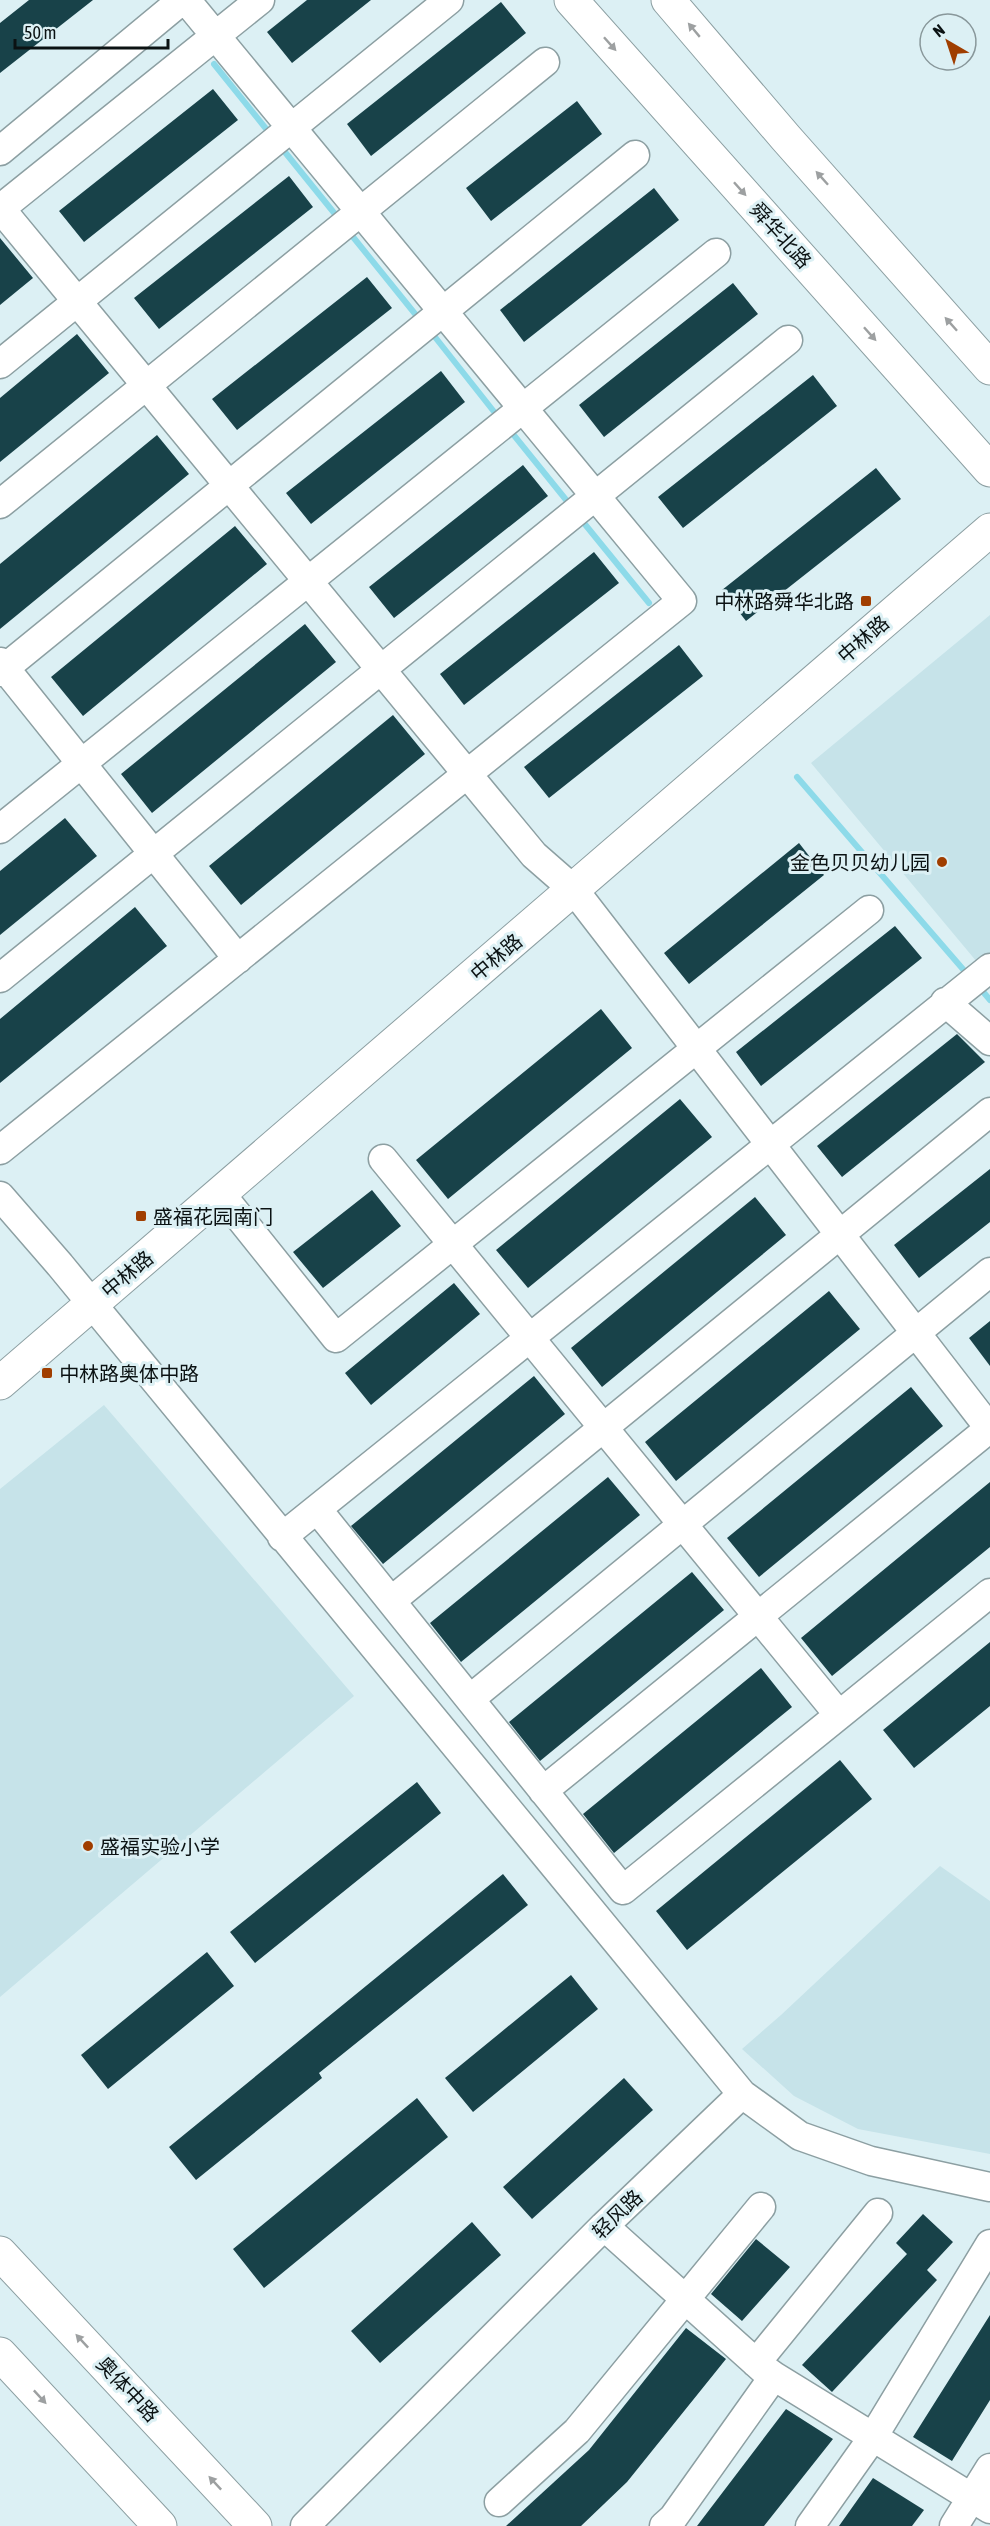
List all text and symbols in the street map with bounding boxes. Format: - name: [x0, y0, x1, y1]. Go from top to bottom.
- scale bar: [15, 12, 168, 50]
- north arrow: [918, 12, 978, 72]
- text: N: [929, 20, 948, 40]
- text: 50 m: [24, 22, 56, 43]
- one-way arrow: [688, 23, 701, 38]
- one-way arrow: [603, 36, 617, 51]
- one-way arrow: [816, 171, 829, 186]
- one-way arrow: [733, 181, 746, 196]
- street label: 舜华北路: [746, 198, 816, 272]
- one-way arrow: [945, 317, 958, 332]
- one-way arrow: [863, 326, 876, 341]
- place label: 中林路舜华北路: [714, 590, 854, 613]
- marker: 中林路舜华北路: [859, 594, 873, 608]
- street label: 中林路: [833, 611, 893, 667]
- place label: 金色贝贝幼儿园: [790, 851, 930, 874]
- marker: 金色贝贝幼儿园: [935, 855, 949, 869]
- street label: 中林路: [466, 929, 526, 985]
- place label: 盛福花园南门: [153, 1205, 273, 1228]
- marker: 盛福花园南门: [134, 1209, 148, 1223]
- street label: 中林路: [97, 1246, 157, 1302]
- place label: 中林路奥体中路: [59, 1362, 199, 1385]
- marker: 中林路奥体中路: [40, 1366, 54, 1380]
- place label: 盛福实验小学: [100, 1835, 220, 1858]
- marker: 盛福实验小学: [81, 1839, 95, 1853]
- street label: 轻风路: [587, 2185, 647, 2243]
- one-way arrow: [75, 2333, 89, 2348]
- street label: 奥体中路: [92, 2352, 164, 2426]
- one-way arrow: [33, 2390, 47, 2405]
- one-way arrow: [209, 2476, 223, 2490]

